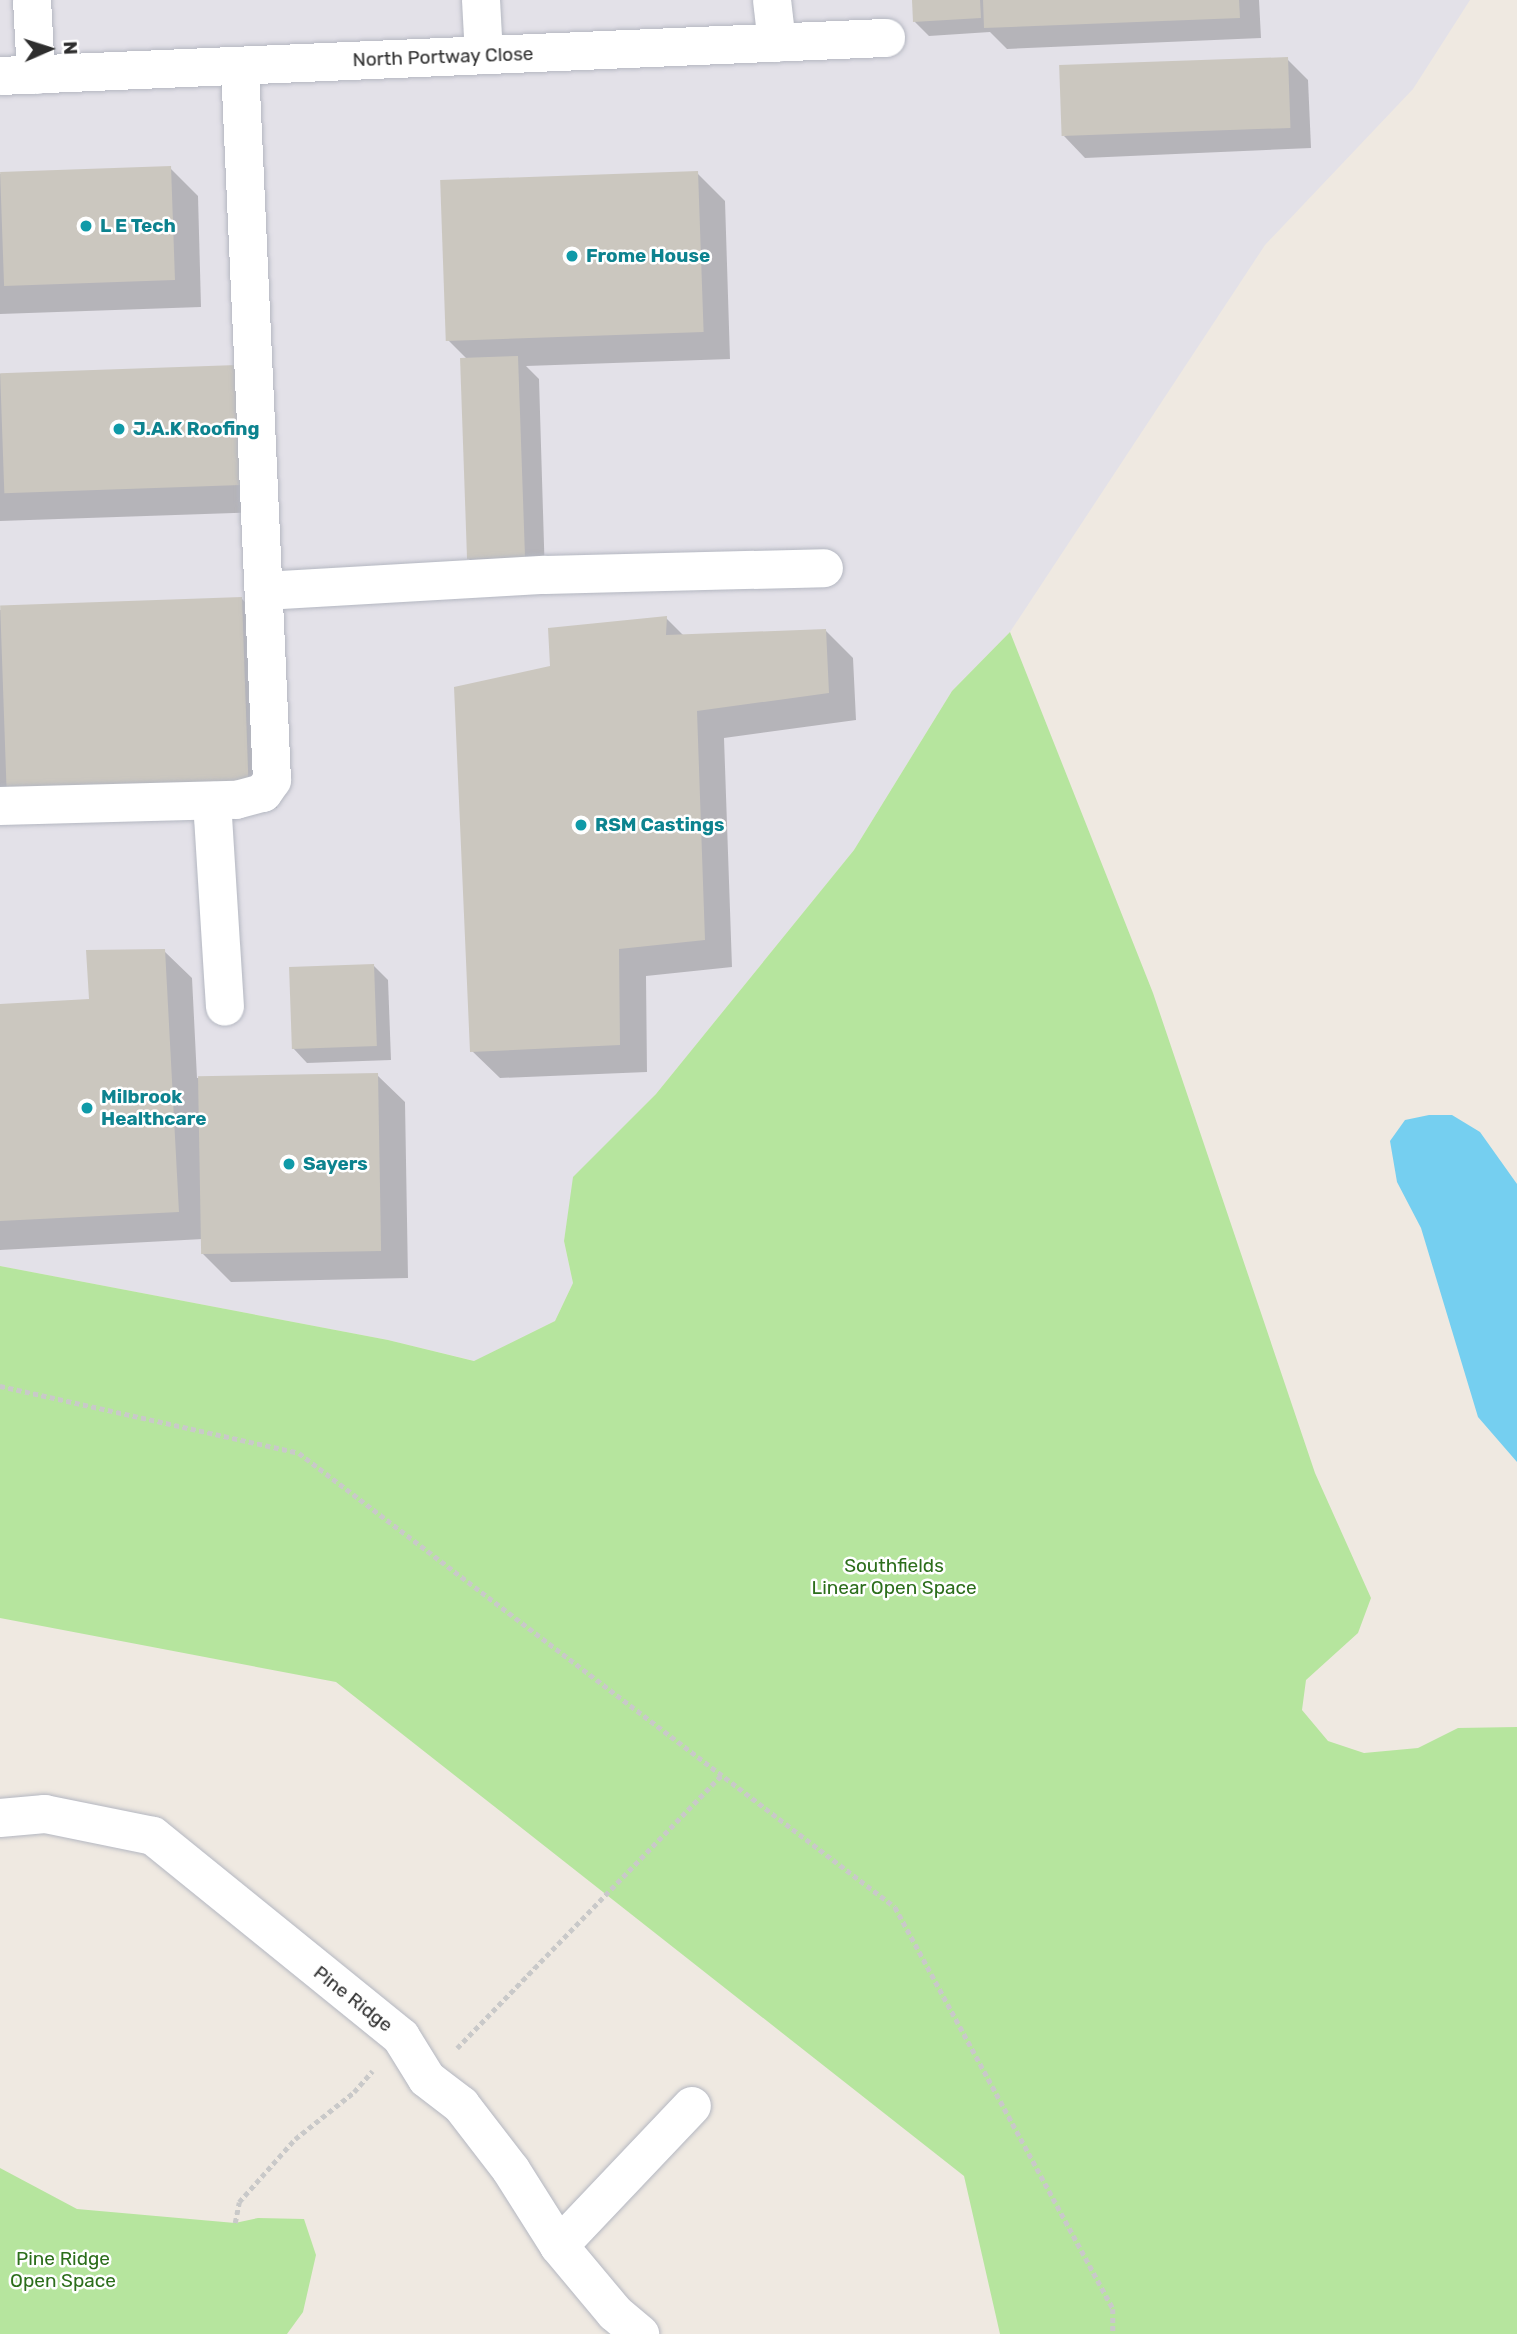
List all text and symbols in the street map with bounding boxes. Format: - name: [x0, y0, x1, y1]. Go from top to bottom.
- north arrow: [14, 14, 84, 84]
- text: N: [59, 40, 82, 55]
- street label: North Portway Close: [352, 42, 534, 72]
- place label: L E Tech: [100, 215, 177, 237]
- marker: L E Tech: [78, 218, 94, 234]
- place label: Frome House: [586, 245, 710, 267]
- marker: Frome House: [564, 248, 580, 264]
- place label: J.A.K Roofing: [133, 418, 260, 440]
- marker: J.A.K Roofing: [111, 421, 127, 437]
- place label: RSM Castings: [595, 814, 725, 836]
- marker: RSM Castings: [573, 817, 589, 833]
- place label: Milbrook Healthcare: [101, 1086, 207, 1130]
- marker: Milbrook Healthcare: [79, 1100, 95, 1116]
- place label: Sayers: [303, 1153, 368, 1175]
- marker: Sayers: [281, 1156, 297, 1172]
- park label: Southfields Linear Open Space: [811, 1555, 977, 1599]
- street label: Pine Ridge: [309, 1961, 397, 2037]
- park label: Pine Ridge Open Space: [10, 2248, 116, 2292]

